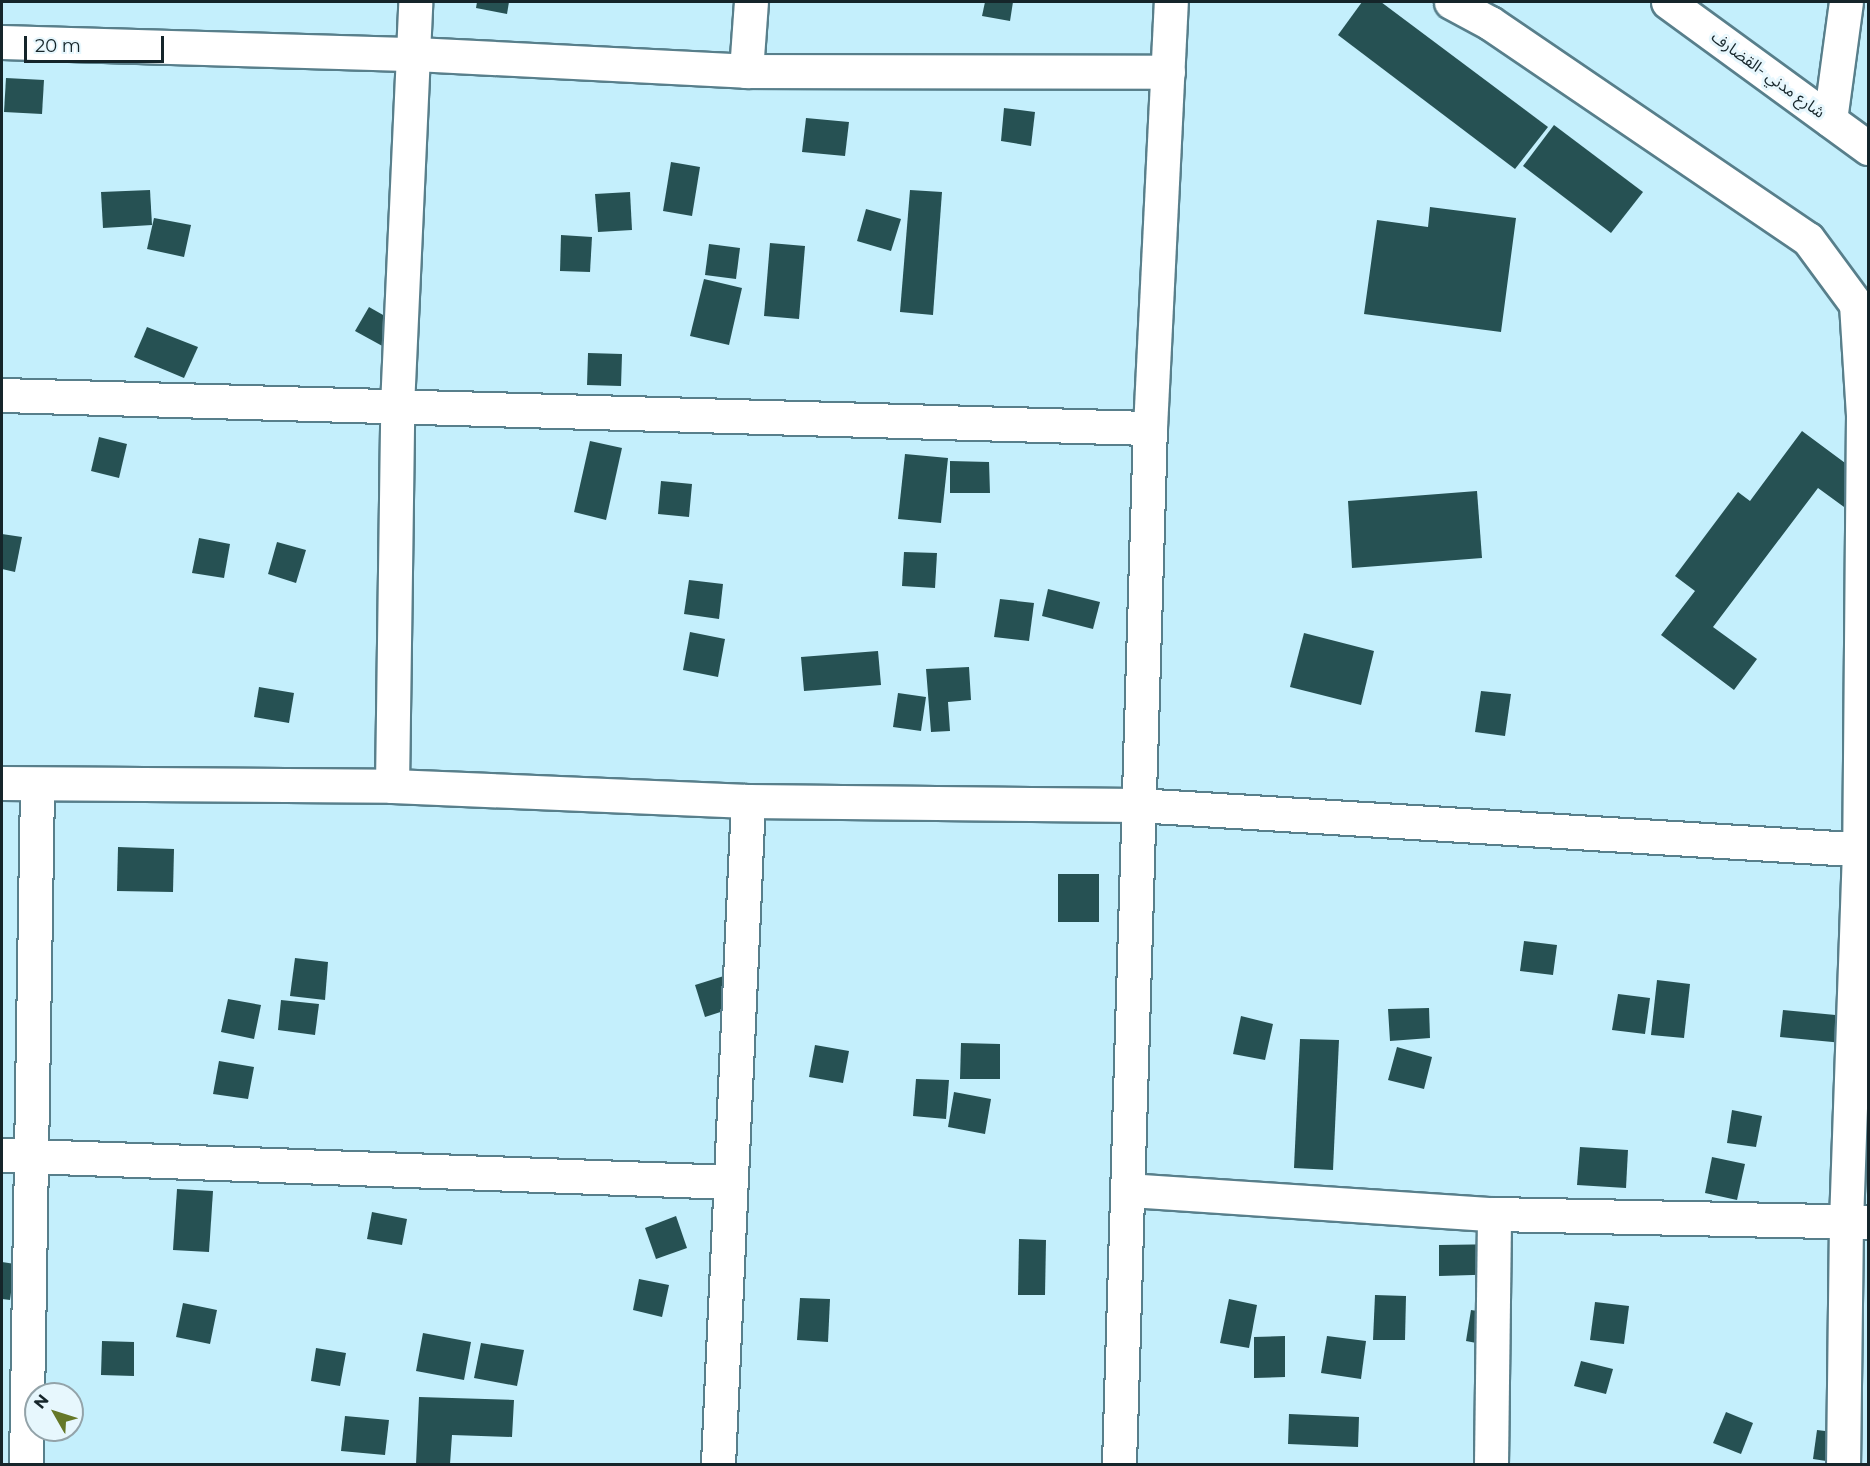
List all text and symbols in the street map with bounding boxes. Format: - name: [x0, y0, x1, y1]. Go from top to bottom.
- scale bar: [27, 24, 166, 62]
- street label: شارع مدني -القضارف: [1708, 27, 1828, 123]
- text: 20 m: [35, 35, 81, 57]
- north arrow: [24, 1382, 84, 1442]
- text: N: [30, 1391, 53, 1413]

